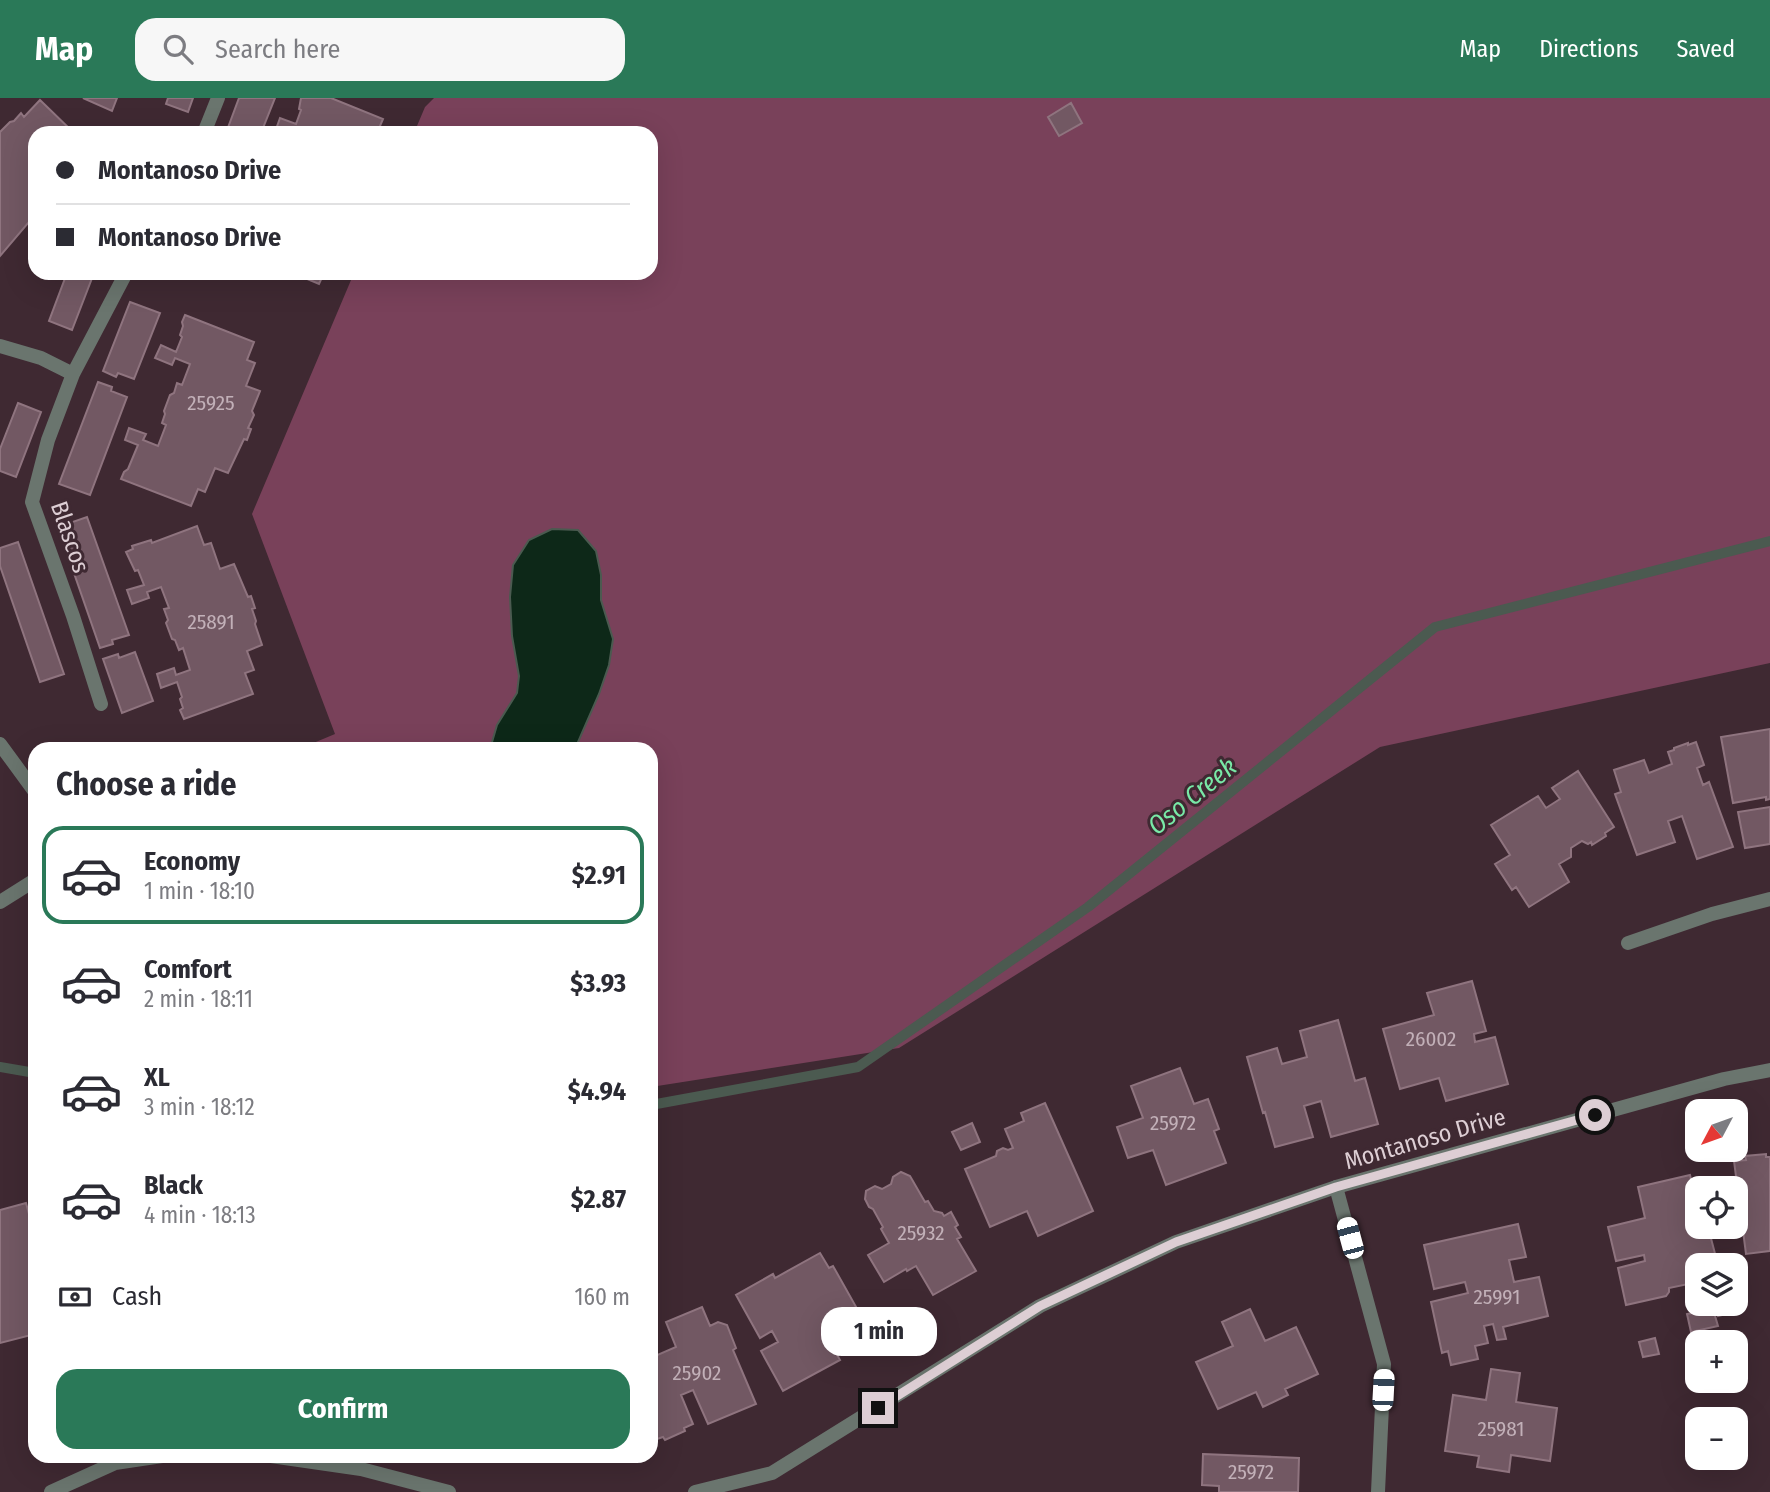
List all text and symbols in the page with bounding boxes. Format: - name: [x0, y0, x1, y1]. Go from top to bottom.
- search box: [135, 18, 625, 81]
- text: Map: [35, 29, 93, 69]
- icon: search: [159, 30, 197, 68]
- text: Search here: [215, 34, 340, 65]
- text: Map: [1460, 35, 1501, 63]
- text: Directions: [1539, 35, 1638, 63]
- text: Saved: [1676, 35, 1735, 63]
- text: Montanoso Drive: [98, 155, 281, 186]
- text: Montanoso Drive: [98, 222, 281, 253]
- house number: 25925: [187, 390, 235, 416]
- street label: Blascos: [45, 498, 95, 576]
- house number: 25891: [187, 609, 235, 635]
- water label: Oso Creek: [1142, 751, 1243, 842]
- text: Choose a ride: [56, 765, 237, 803]
- icon: car: [60, 844, 123, 907]
- text: Economy: [144, 846, 240, 877]
- text: $2.91: [572, 860, 626, 891]
- text: 1 min · 18:10: [144, 877, 255, 905]
- icon: car: [60, 952, 123, 1015]
- text: Comfort: [144, 954, 232, 985]
- text: $3.93: [570, 968, 626, 999]
- text: 2 min · 18:11: [144, 985, 253, 1013]
- house number: 26002: [1406, 1026, 1456, 1052]
- icon: car: [60, 1060, 123, 1123]
- text: XL: [144, 1062, 170, 1093]
- text: $4.94: [568, 1076, 626, 1107]
- text: 3 min · 18:12: [144, 1093, 255, 1121]
- route start: [1579, 1099, 1611, 1131]
- north arrow: [1685, 1099, 1748, 1162]
- map controls: [1685, 1099, 1748, 1470]
- street label: Montanoso Drive: [1341, 1103, 1509, 1175]
- house number: 25972: [1150, 1110, 1196, 1136]
- icon: car: [60, 1168, 123, 1231]
- text: Black: [144, 1170, 203, 1201]
- button: locate: [1685, 1176, 1748, 1239]
- text: $2.87: [571, 1184, 626, 1215]
- text: 4 min · 18:13: [144, 1201, 256, 1229]
- car: [1335, 1215, 1366, 1261]
- house number: 25932: [898, 1220, 944, 1246]
- button: layers: [1685, 1253, 1748, 1316]
- icon: cash: [56, 1278, 94, 1316]
- text: Cash: [112, 1281, 162, 1312]
- text: 160 m: [575, 1283, 630, 1311]
- house number: 25991: [1474, 1284, 1520, 1310]
- callout: 1 min: [820, 1306, 936, 1356]
- text: 1 min: [854, 1317, 904, 1345]
- button: +: [1685, 1330, 1748, 1393]
- house number: 25902: [673, 1360, 721, 1386]
- car: [1372, 1368, 1395, 1412]
- button: Confirm: [56, 1369, 630, 1449]
- route end: [862, 1392, 894, 1424]
- button: −: [1685, 1407, 1748, 1470]
- house number: 25981: [1478, 1416, 1524, 1442]
- house number: 25972: [1228, 1459, 1274, 1485]

